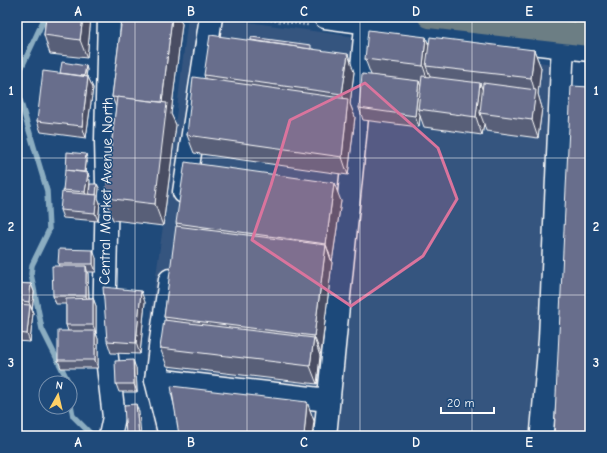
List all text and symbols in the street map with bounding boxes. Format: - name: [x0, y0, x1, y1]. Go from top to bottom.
- text: A: [74, 4, 82, 19]
- text: B: [187, 4, 195, 19]
- text: C: [300, 4, 308, 19]
- text: D: [412, 4, 420, 19]
- text: E: [525, 4, 533, 19]
- text: 1: [8, 83, 14, 98]
- text: 1: [593, 83, 599, 98]
- street label: Central Market Avenue North: [95, 97, 117, 285]
- text: 2: [8, 219, 14, 234]
- text: 2: [593, 219, 599, 234]
- text: 3: [8, 355, 14, 370]
- text: 3: [593, 355, 599, 370]
- north arrow: [38, 375, 78, 415]
- text: N: [55, 379, 64, 393]
- scale bar: [441, 389, 494, 415]
- text: 20 m: [447, 396, 475, 410]
- text: A: [74, 435, 82, 450]
- text: B: [187, 435, 195, 450]
- text: C: [300, 435, 308, 450]
- text: D: [412, 435, 420, 450]
- text: E: [525, 435, 533, 450]

